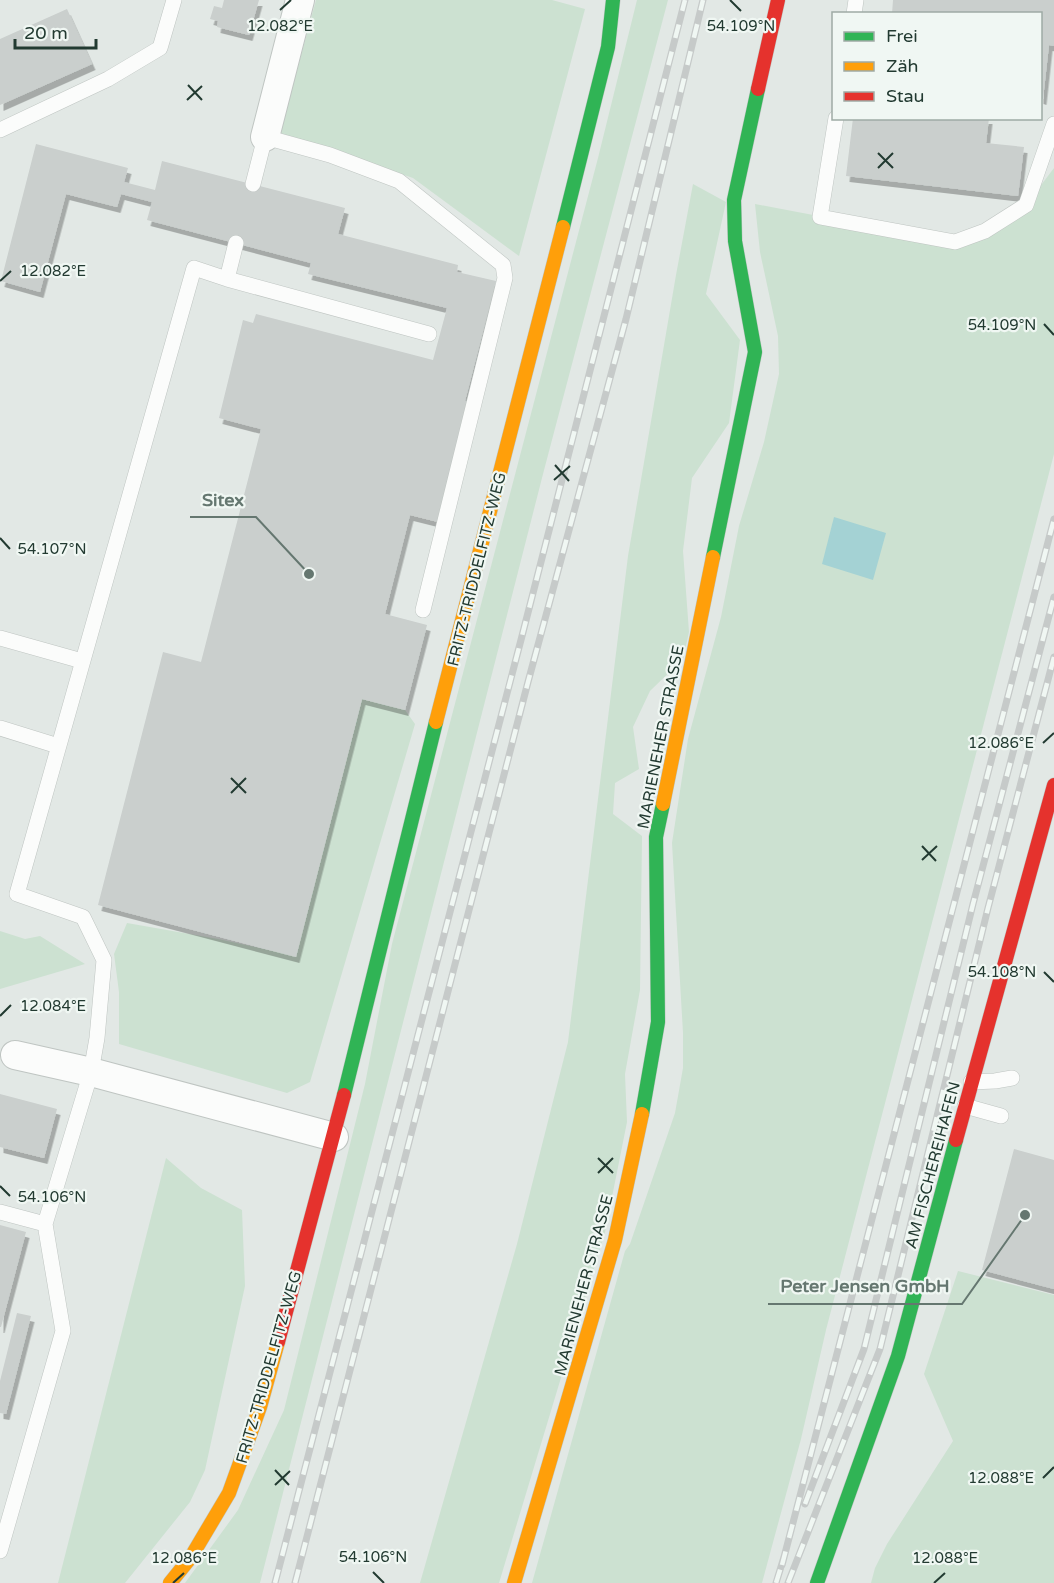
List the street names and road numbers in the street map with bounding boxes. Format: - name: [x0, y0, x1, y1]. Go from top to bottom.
- street label: FRITZ-TRIDDELFITZ-WEG: [443, 470, 511, 668]
- street label: MARIENEHER STRASSE: [633, 644, 689, 831]
- street label: AM FISCHEREIHAFEN: [901, 1080, 965, 1251]
- street label: MARIENEHER STRASSE: [550, 1192, 618, 1378]
- street label: FRITZ-TRIDDELFITZ-WEG: [232, 1269, 306, 1466]

